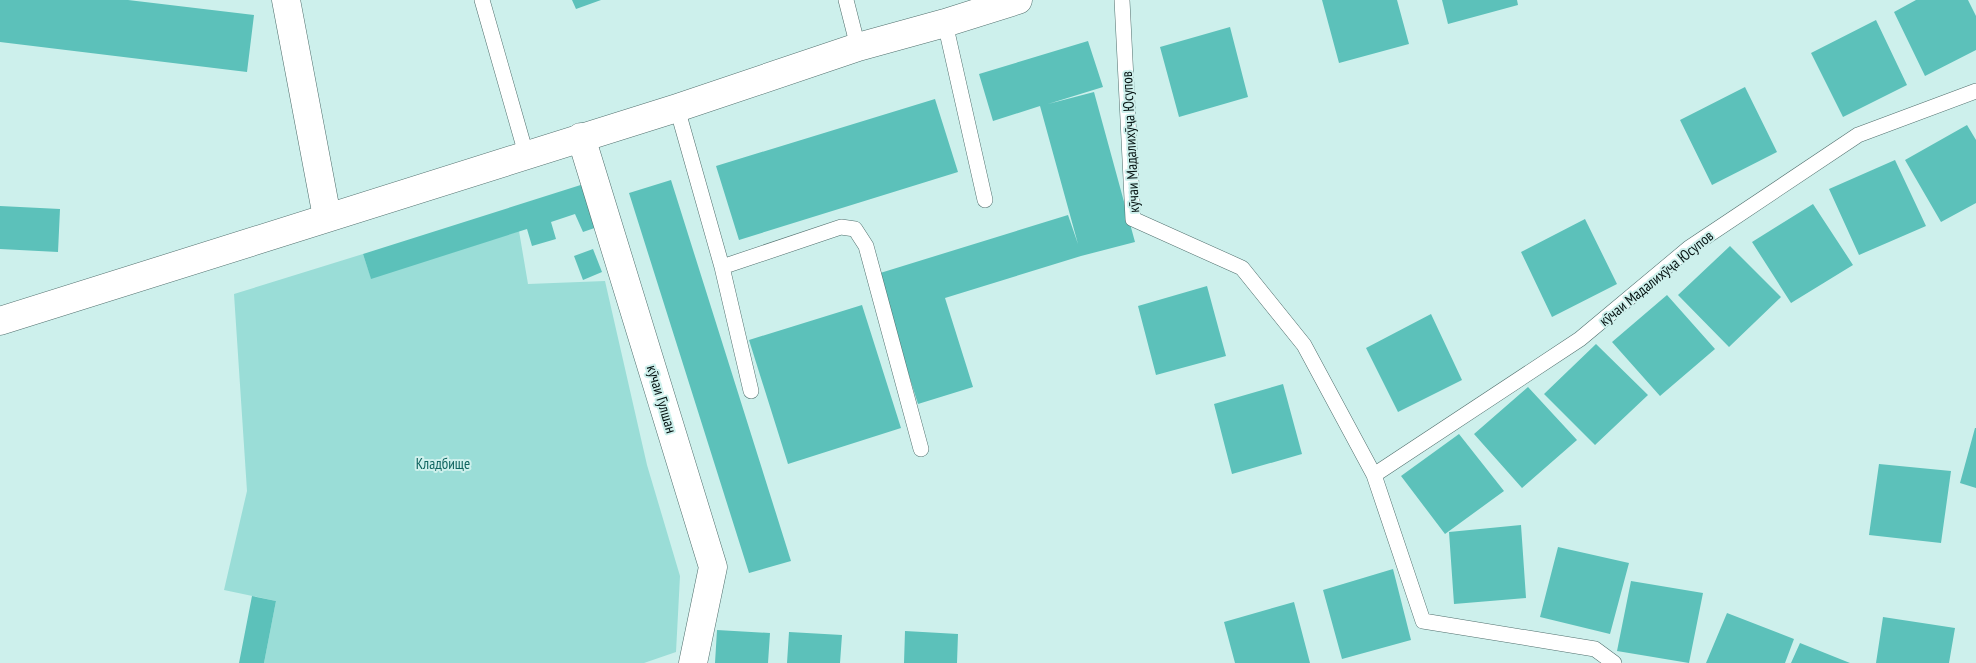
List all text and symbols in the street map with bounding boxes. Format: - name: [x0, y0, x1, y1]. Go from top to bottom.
- street label: кӯчаи Мадалихӯҷа Юсупов: [1117, 71, 1143, 213]
- street label: кӯчаи Мадалихӯҷа Юсупов: [1595, 226, 1717, 330]
- street label: кӯчаи Гулшан: [643, 363, 681, 435]
- park label: Кладбище: [416, 454, 470, 473]

